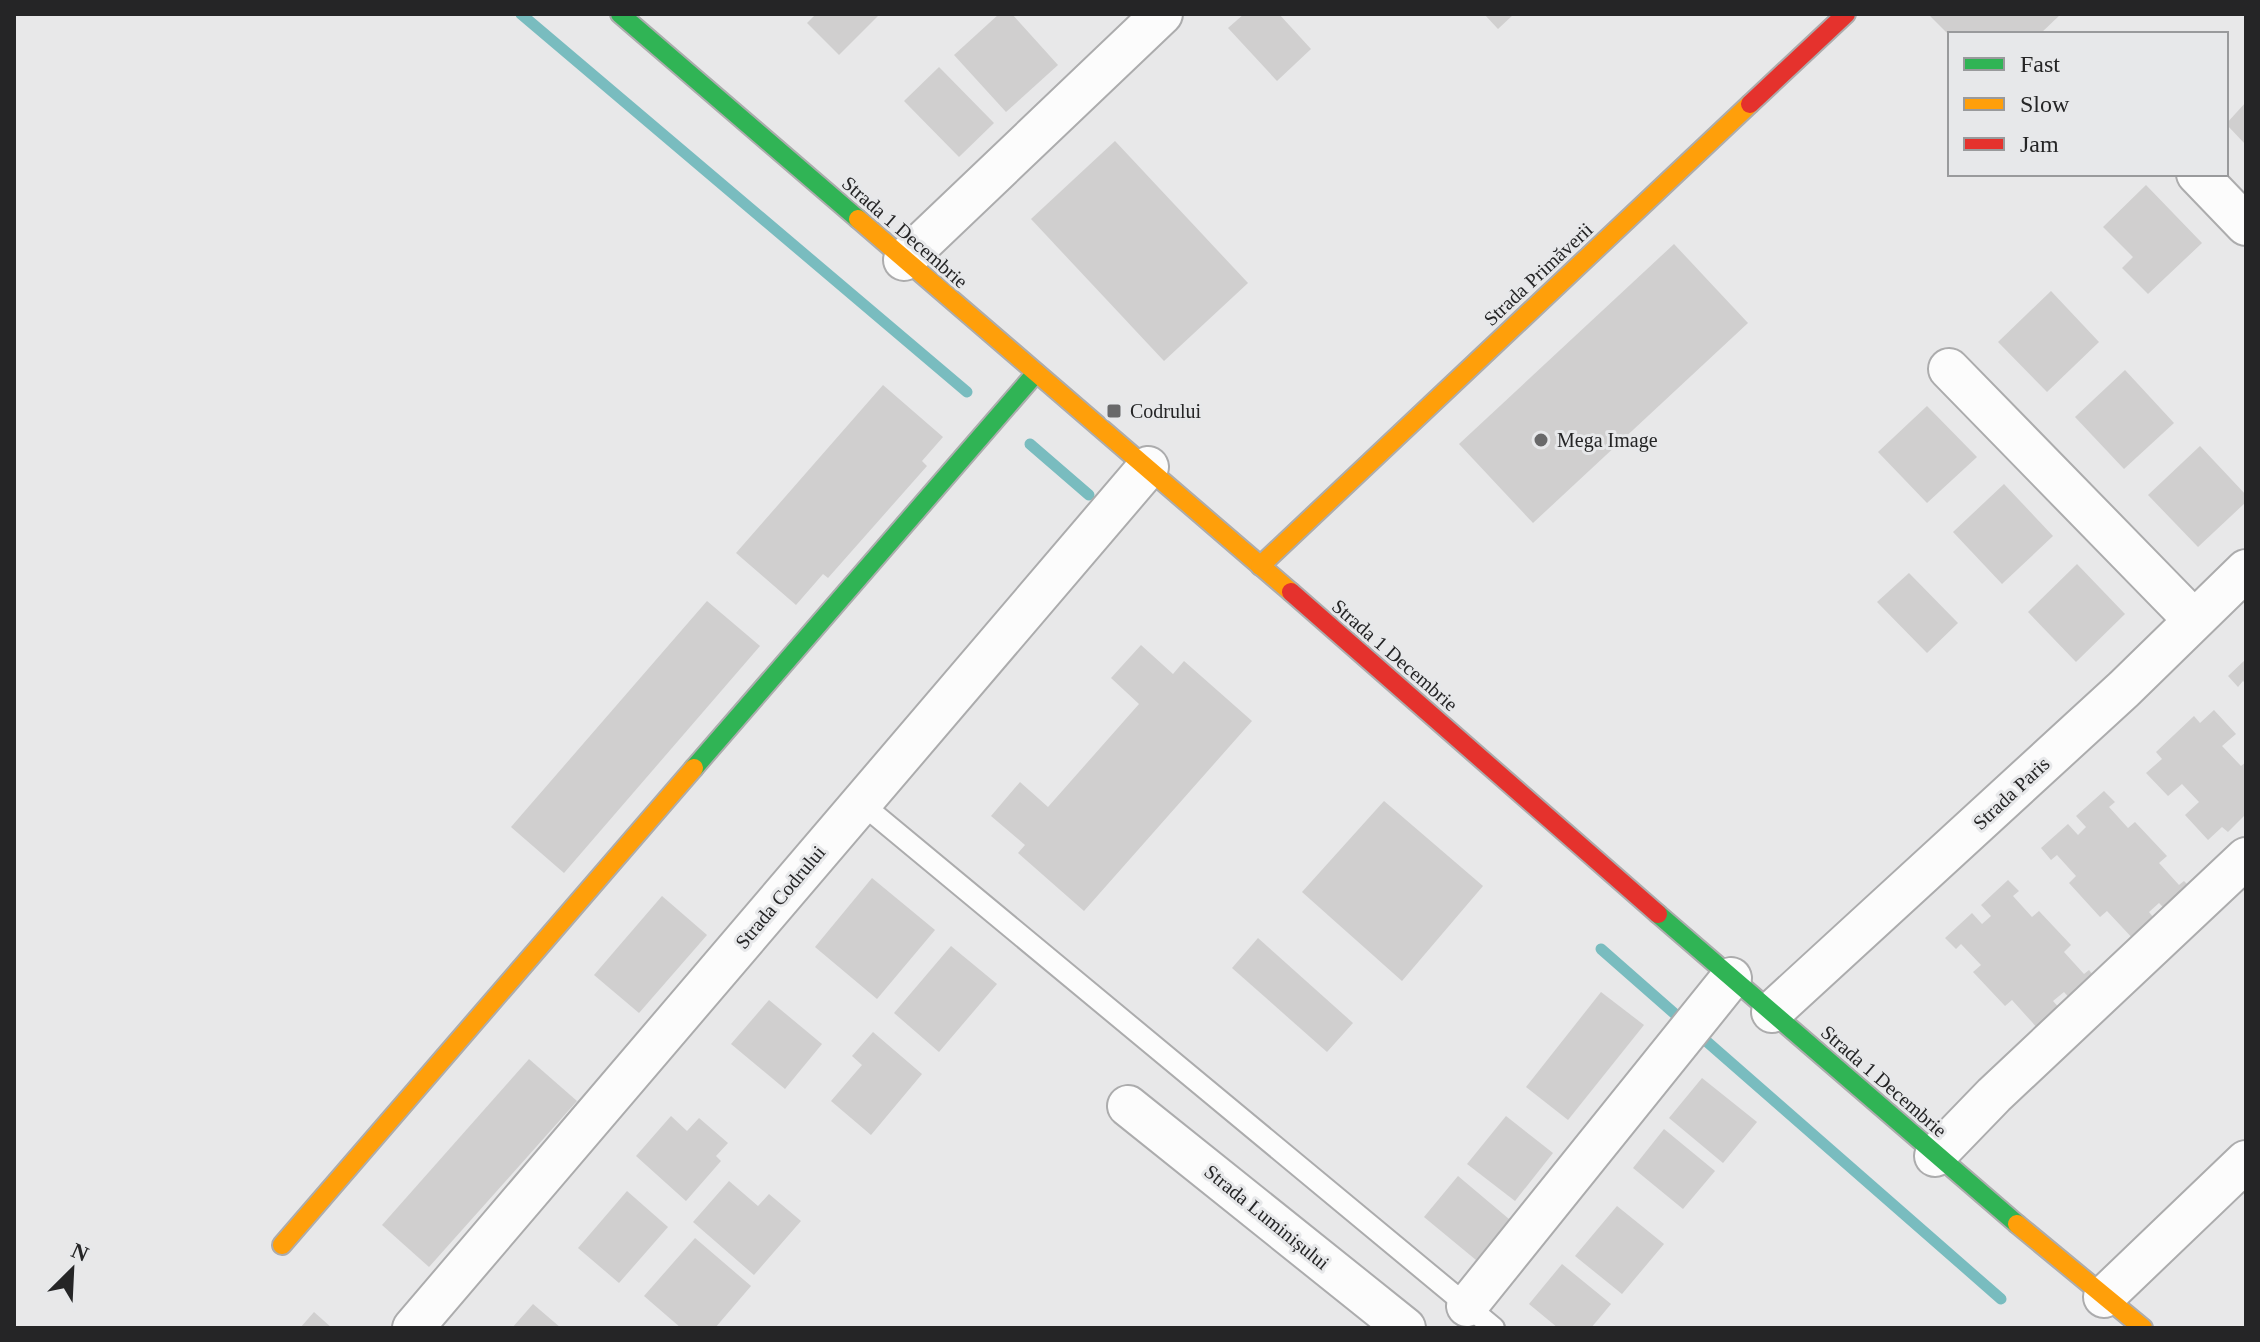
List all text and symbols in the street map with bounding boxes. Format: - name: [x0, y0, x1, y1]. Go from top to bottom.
- legend: [1948, 32, 2228, 176]
- text: Fast: [2020, 51, 2060, 77]
- text: Slow: [2020, 91, 2070, 117]
- text: Jam: [2020, 131, 2059, 157]
- street label: Strada 1 Decembrie: [838, 172, 972, 292]
- street label: Strada Primăverii: [1479, 218, 1597, 330]
- place label: Codrului: [1130, 400, 1202, 422]
- marker: Codrului: [1105, 402, 1123, 420]
- place label: Mega Image: [1557, 429, 1658, 452]
- marker: Mega Image: [1532, 431, 1550, 449]
- street label: Strada 1 Decembrie: [1328, 595, 1462, 715]
- street label: Strada Paris: [1968, 752, 2054, 834]
- street label: Strada Codrului: [731, 841, 830, 953]
- street label: Strada 1 Decembrie: [1817, 1021, 1951, 1141]
- street label: Strada Luminișului: [1200, 1160, 1334, 1275]
- north arrow: [32, 1230, 112, 1310]
- text: N: [68, 1238, 92, 1267]

